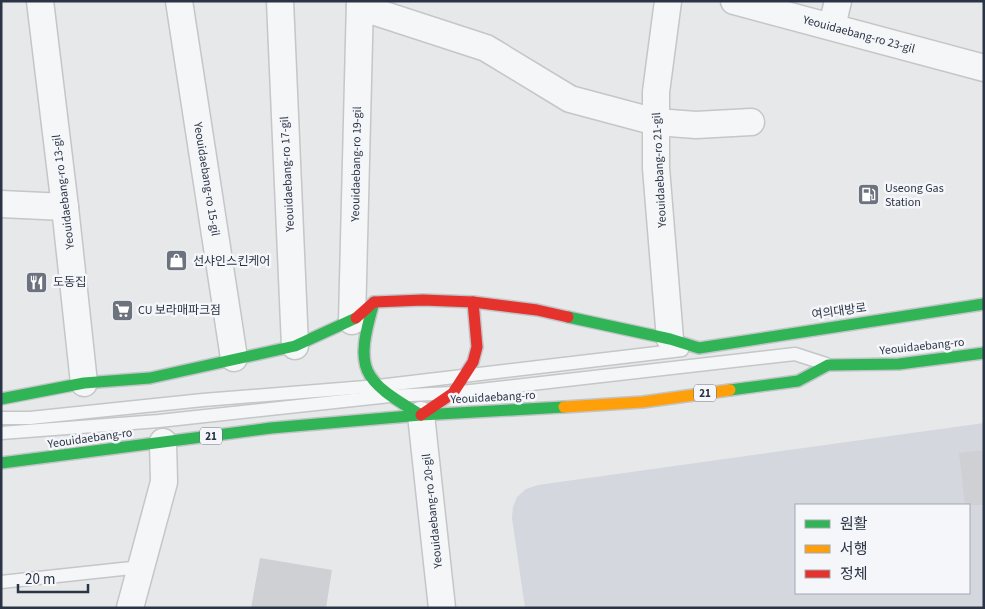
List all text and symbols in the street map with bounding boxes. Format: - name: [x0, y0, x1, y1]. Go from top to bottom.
- street label: Yeouidaebang-ro 23-gil: [800, 11, 917, 58]
- street label: Yeouidaebang-ro 19-gil: [347, 106, 366, 223]
- street label: Yeouidaebang-ro 21-gil: [648, 112, 671, 229]
- street label: Yeouidaebang-ro 17-gil: [276, 116, 299, 233]
- street label: Yeouidaebang-ro 15-gil: [189, 120, 224, 237]
- street label: Yeouidaebang-ro 13-gil: [48, 134, 79, 251]
- place label: Useong Gas Station: [885, 180, 944, 211]
- fuel station icon: Useong Gas Station: [857, 183, 881, 207]
- shop icon: 선샤인스킨케어: [165, 249, 189, 273]
- place label: 선샤인스킨케어: [193, 253, 270, 270]
- restaurant icon: 도동집: [25, 270, 49, 294]
- place label: 도동집: [53, 274, 86, 291]
- supermarket icon: CU 보라매파크점: [110, 298, 134, 322]
- street label: 여의대방로: [811, 299, 868, 324]
- place label: CU 보라매파크점: [138, 302, 221, 319]
- street label: Yeouidaebang-ro: [878, 334, 965, 360]
- road number: 21: [694, 384, 716, 402]
- street label: Yeouidaebang-ro: [449, 387, 536, 408]
- street label: Yeouidaebang-ro: [46, 424, 133, 453]
- road number: 21: [200, 428, 222, 444]
- street label: Yeouidaebang-ro 20-gil: [418, 453, 447, 570]
- legend: [795, 504, 970, 594]
- text: 원활: [840, 514, 868, 535]
- text: 서행: [840, 539, 868, 560]
- scale bar: [18, 562, 88, 594]
- text: 정체: [840, 564, 868, 585]
- text: 20 m: [25, 569, 55, 590]

